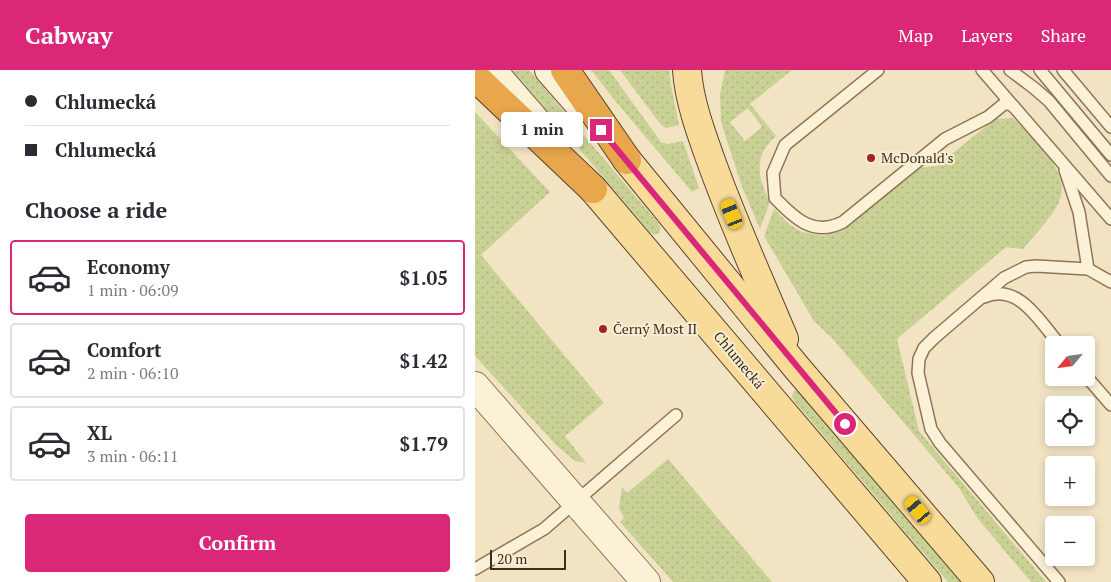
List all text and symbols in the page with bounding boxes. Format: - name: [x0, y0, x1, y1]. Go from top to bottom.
- text: Cabway: [25, 19, 113, 51]
- text: Map: [898, 23, 933, 47]
- text: Layers: [961, 23, 1013, 47]
- text: Share: [1041, 23, 1086, 47]
- text: Chlumecká: [55, 89, 156, 114]
- callout: 1 min: [501, 112, 583, 148]
- text: 1 min: [520, 118, 564, 140]
- route end: [590, 119, 612, 141]
- text: Chlumecká: [55, 137, 156, 162]
- place label: McDonald's: [881, 148, 953, 167]
- marker: McDonald's: [865, 152, 877, 164]
- text: Choose a ride: [25, 195, 167, 224]
- car: [719, 197, 744, 231]
- text: Economy: [87, 254, 170, 279]
- icon: car: [27, 255, 72, 300]
- text: $1.05: [399, 265, 448, 290]
- text: 1 min · 06:09: [87, 279, 179, 301]
- place label: Černý Most II: [613, 319, 697, 338]
- marker: Černý Most II: [597, 323, 609, 335]
- street label: Chlumecká: [710, 327, 769, 392]
- north arrow: [1045, 336, 1095, 386]
- map controls: [1045, 336, 1095, 566]
- text: Comfort: [87, 337, 162, 362]
- icon: car: [27, 338, 72, 383]
- text: $1.42: [399, 348, 448, 373]
- text: 2 min · 06:10: [87, 362, 179, 384]
- button: locate: [1045, 396, 1095, 446]
- route start: [834, 413, 856, 435]
- text: XL: [87, 420, 112, 445]
- icon: car: [27, 421, 72, 466]
- text: $1.79: [399, 431, 448, 456]
- text: 3 min · 06:11: [87, 445, 179, 467]
- button: +: [1045, 456, 1095, 506]
- car: [902, 494, 933, 526]
- button: Confirm: [25, 514, 450, 572]
- button: −: [1045, 516, 1095, 566]
- scale bar: [490, 547, 566, 570]
- text: 20 m: [497, 549, 527, 568]

